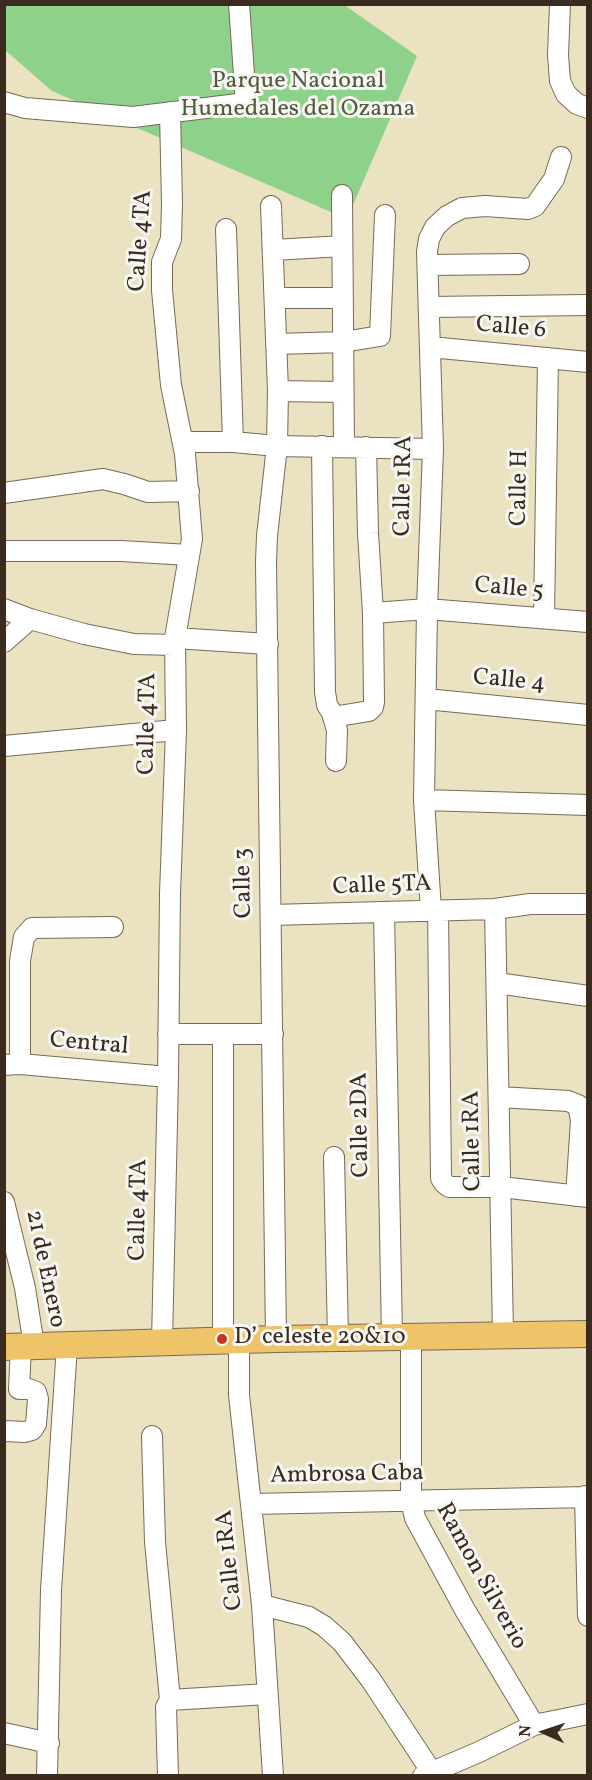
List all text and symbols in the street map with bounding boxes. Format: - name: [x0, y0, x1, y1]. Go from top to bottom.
- park label: Parque Nacional Humedales del Ozama: [181, 69, 415, 125]
- street label: Calle 4TA: [124, 189, 160, 293]
- street label: Calle 6: [475, 312, 547, 346]
- street label: Calle 1RA: [390, 435, 420, 537]
- street label: Calle H: [506, 450, 536, 526]
- street label: Calle 5: [473, 573, 545, 607]
- street label: Calle 4: [472, 664, 546, 700]
- street label: Calle 4TA: [134, 673, 164, 775]
- street label: Calle 3: [230, 848, 260, 918]
- street label: Calle 5TA: [332, 871, 432, 903]
- street label: Central: [48, 1027, 130, 1063]
- street label: Calle 2DA: [347, 1072, 377, 1178]
- street label: Calle 1RA: [459, 1090, 489, 1192]
- street label: Calle 4TA: [125, 1159, 155, 1261]
- street label: 21 de Enero: [17, 1207, 71, 1331]
- place label: D’ celeste 20&10: [234, 1325, 406, 1353]
- marker: D’ celeste 20&10: [215, 1332, 229, 1346]
- street label: Ambrosa Caba: [270, 1460, 424, 1492]
- street label: Ramon Silverio: [428, 1499, 532, 1655]
- street label: Calle 1RA: [211, 1508, 251, 1612]
- north arrow: [514, 1702, 574, 1762]
- text: N: [515, 1725, 537, 1737]

